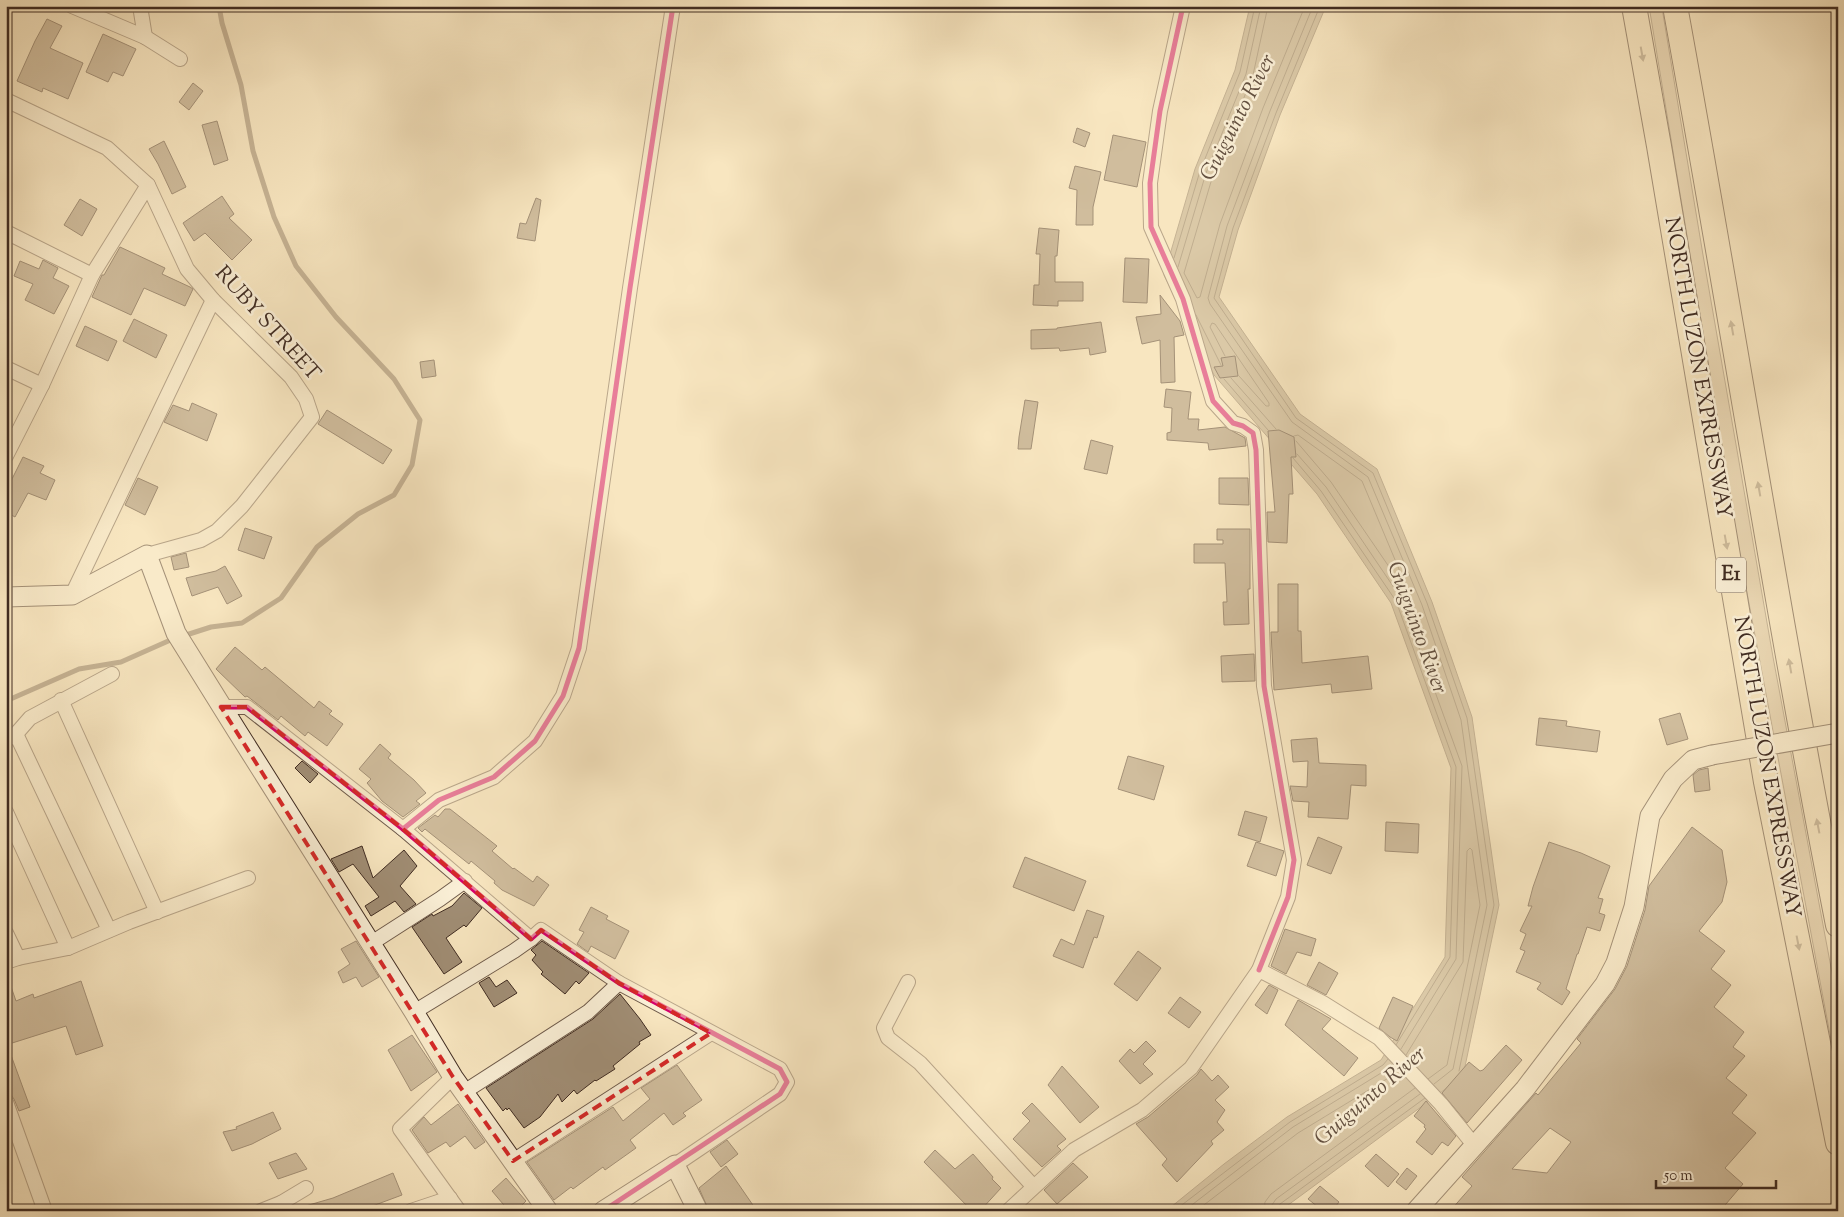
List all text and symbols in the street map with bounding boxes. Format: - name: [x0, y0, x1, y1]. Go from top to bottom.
- one-way arrow: [1639, 47, 1647, 63]
- water label: Guiguinto River: [1193, 49, 1285, 187]
- street label: NORTH LUZON EXPRESSWAY: [1656, 215, 1738, 521]
- street label: RUBY STREET: [207, 260, 327, 388]
- one-way arrow: [1728, 320, 1736, 336]
- one-way arrow: [1755, 480, 1763, 496]
- one-way arrow: [1722, 534, 1730, 550]
- water label: Guiguinto River: [1377, 557, 1455, 699]
- road number: E1: [1716, 558, 1746, 592]
- street label: NORTH LUZON EXPRESSWAY: [1725, 614, 1807, 920]
- one-way arrow: [1785, 658, 1793, 674]
- one-way arrow: [1814, 818, 1822, 834]
- one-way arrow: [1794, 936, 1802, 951]
- water label: Guiguinto River: [1308, 1039, 1434, 1155]
- scale bar: [1656, 1157, 1776, 1189]
- text: 50 m: [1663, 1166, 1693, 1187]

